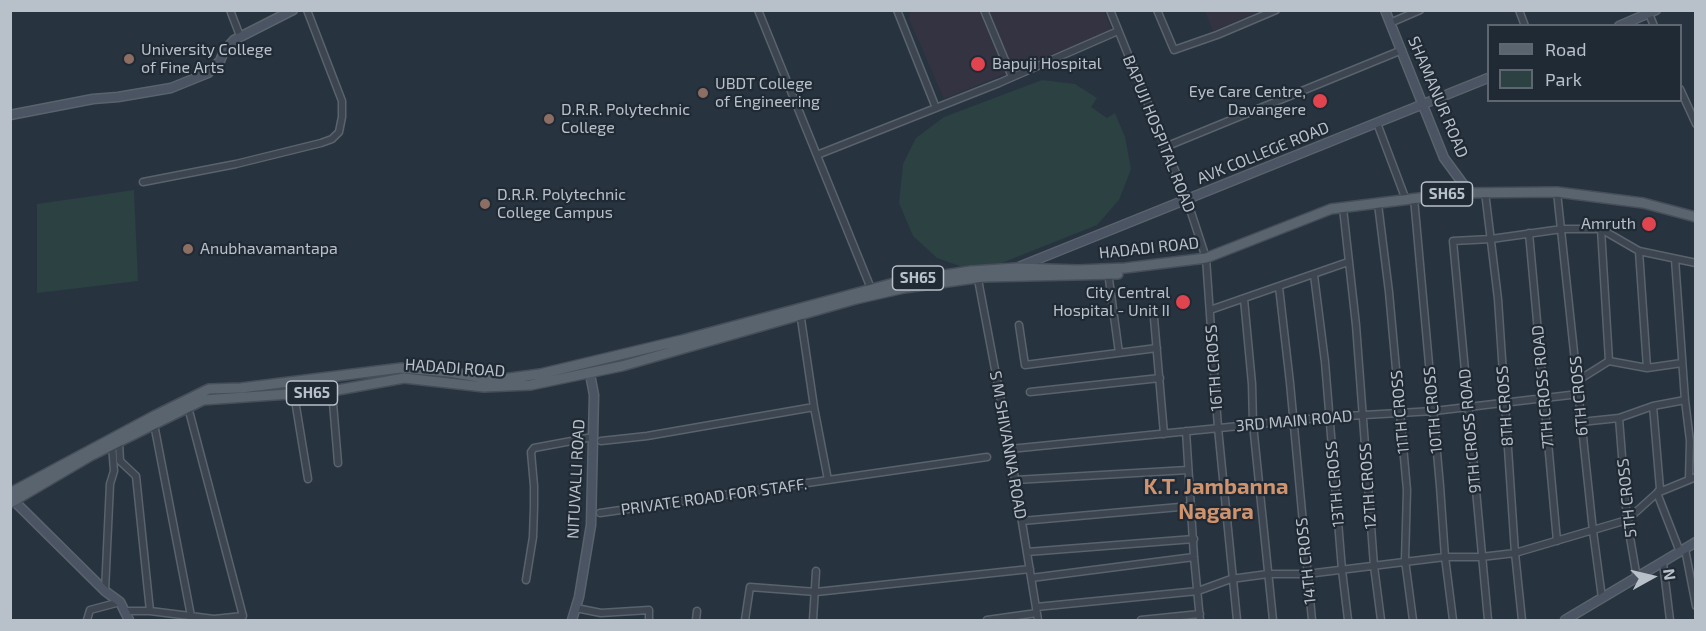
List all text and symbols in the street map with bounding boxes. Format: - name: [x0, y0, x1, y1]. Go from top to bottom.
- legend: [1487, 24, 1682, 102]
- street label: SHAMANUR ROAD: [1404, 33, 1472, 161]
- text: Road: [1545, 38, 1586, 60]
- place label: University College of Fine Arts: [141, 40, 272, 78]
- marker: University College of Fine Arts: [122, 52, 136, 66]
- street label: BAPUJI HOSPITAL ROAD: [1119, 52, 1199, 216]
- place label: Bapuji Hospital: [992, 54, 1101, 74]
- marker: Bapuji Hospital: [969, 55, 987, 73]
- text: Park: [1545, 68, 1582, 90]
- place label: UBDT College of Engineering: [715, 74, 820, 112]
- place label: Eye Care Centre, Davangere: [1189, 82, 1306, 120]
- marker: UBDT College of Engineering: [696, 86, 710, 100]
- marker: Eye Care Centre, Davangere: [1311, 92, 1329, 110]
- place label: D.R.R. Polytechnic College: [561, 100, 690, 138]
- marker: D.R.R. Polytechnic College: [542, 112, 556, 126]
- street label: AVK COLLEGE ROAD: [1194, 118, 1332, 188]
- road number: SH65: [1422, 182, 1472, 206]
- place label: D.R.R. Polytechnic College Campus: [497, 185, 626, 223]
- marker: D.R.R. Polytechnic College Campus: [478, 197, 492, 211]
- place label: Amruth: [1581, 214, 1636, 234]
- marker: Amruth: [1640, 215, 1658, 233]
- street label: HADADI ROAD: [1098, 233, 1200, 263]
- place label: Anubhavamantapa: [200, 239, 338, 259]
- marker: Anubhavamantapa: [181, 242, 195, 256]
- road number: SH65: [892, 266, 944, 290]
- place label: City Central Hospital - Unit II: [1053, 283, 1170, 321]
- marker: City Central Hospital - Unit II: [1174, 293, 1192, 311]
- street label: 16TH CROSS: [1201, 324, 1227, 412]
- street label: 7TH CROSS ROAD: [1528, 324, 1558, 450]
- street label: HADADI ROAD: [404, 355, 506, 381]
- street label: 6TH CROSS: [1566, 355, 1592, 437]
- street label: 8TH CROSS: [1493, 365, 1517, 447]
- street label: 10TH CROSS: [1420, 366, 1446, 454]
- street label: 9TH CROSS ROAD: [1455, 368, 1485, 494]
- street label: S M SHIVANNA ROAD: [985, 369, 1031, 521]
- street label: 11TH CROSS: [1387, 369, 1413, 455]
- road number: SH65: [286, 381, 338, 405]
- street label: 3RD MAIN ROAD: [1235, 406, 1353, 436]
- street label: NITUVALLI ROAD: [563, 419, 589, 539]
- street label: 13TH CROSS: [1322, 440, 1348, 528]
- street label: 12TH CROSS: [1355, 442, 1381, 530]
- street label: 5TH CROSS: [1613, 457, 1641, 539]
- street label: PRIVATE ROAD FOR STAFF.: [620, 474, 808, 520]
- district label: K.T. Jambanna Nagara: [1144, 474, 1288, 526]
- street label: 14TH CROSS: [1292, 517, 1320, 605]
- north arrow: [1622, 547, 1682, 607]
- text: N: [1660, 567, 1681, 581]

